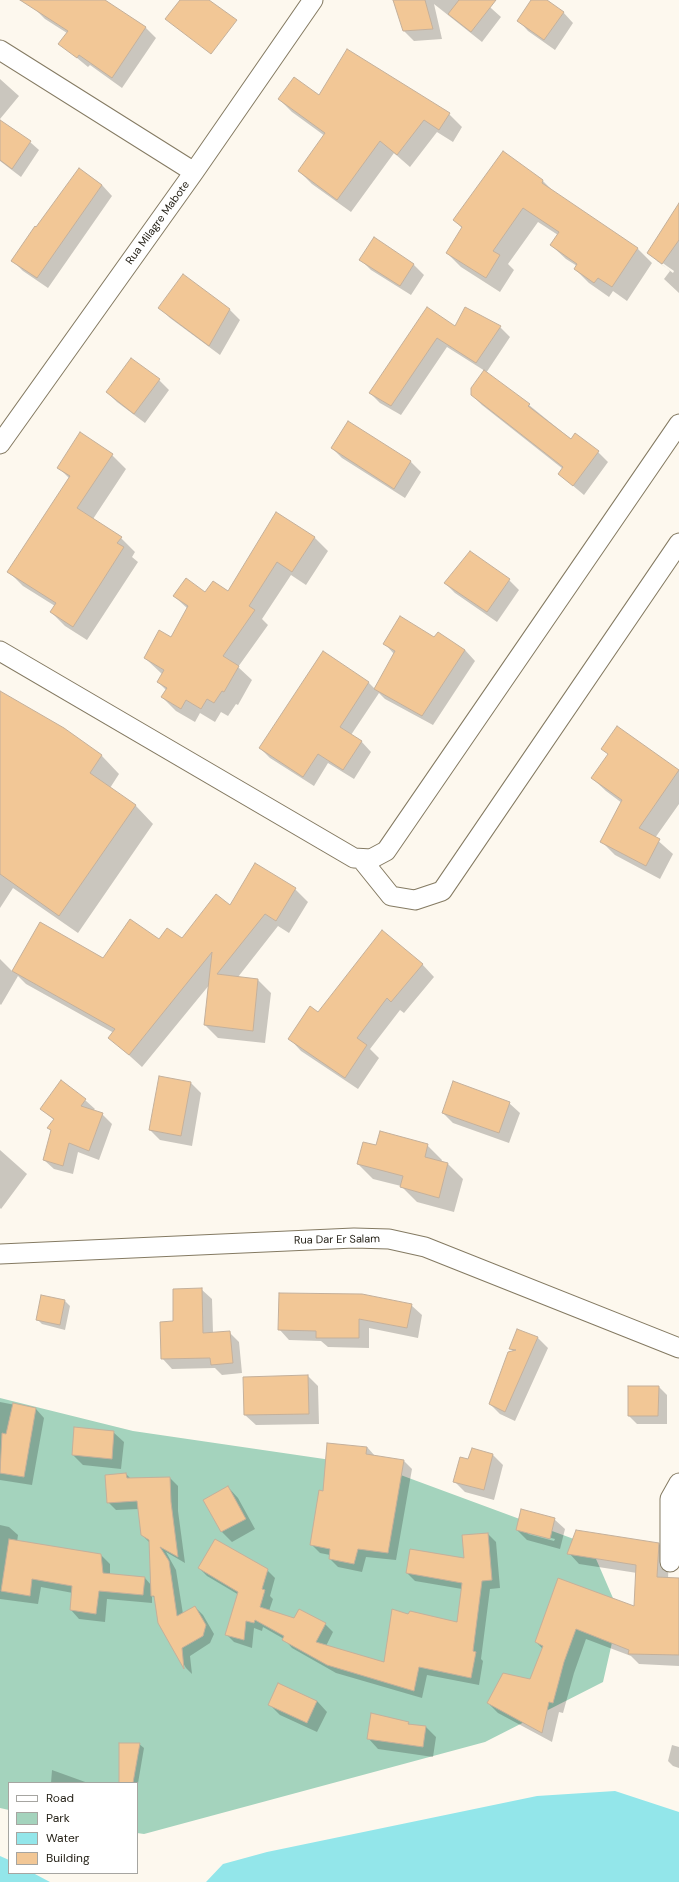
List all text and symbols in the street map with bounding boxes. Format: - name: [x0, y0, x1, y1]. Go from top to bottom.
- street label: Rua Milagre Mabote: [123, 179, 193, 267]
- street label: Rua Dar Er Salam: [294, 1233, 380, 1247]
- legend: [8, 1782, 138, 1874]
- text: Road: [46, 1790, 74, 1806]
- text: Park: [46, 1810, 70, 1826]
- text: Water: [46, 1830, 79, 1846]
- text: Building: [46, 1850, 90, 1866]

